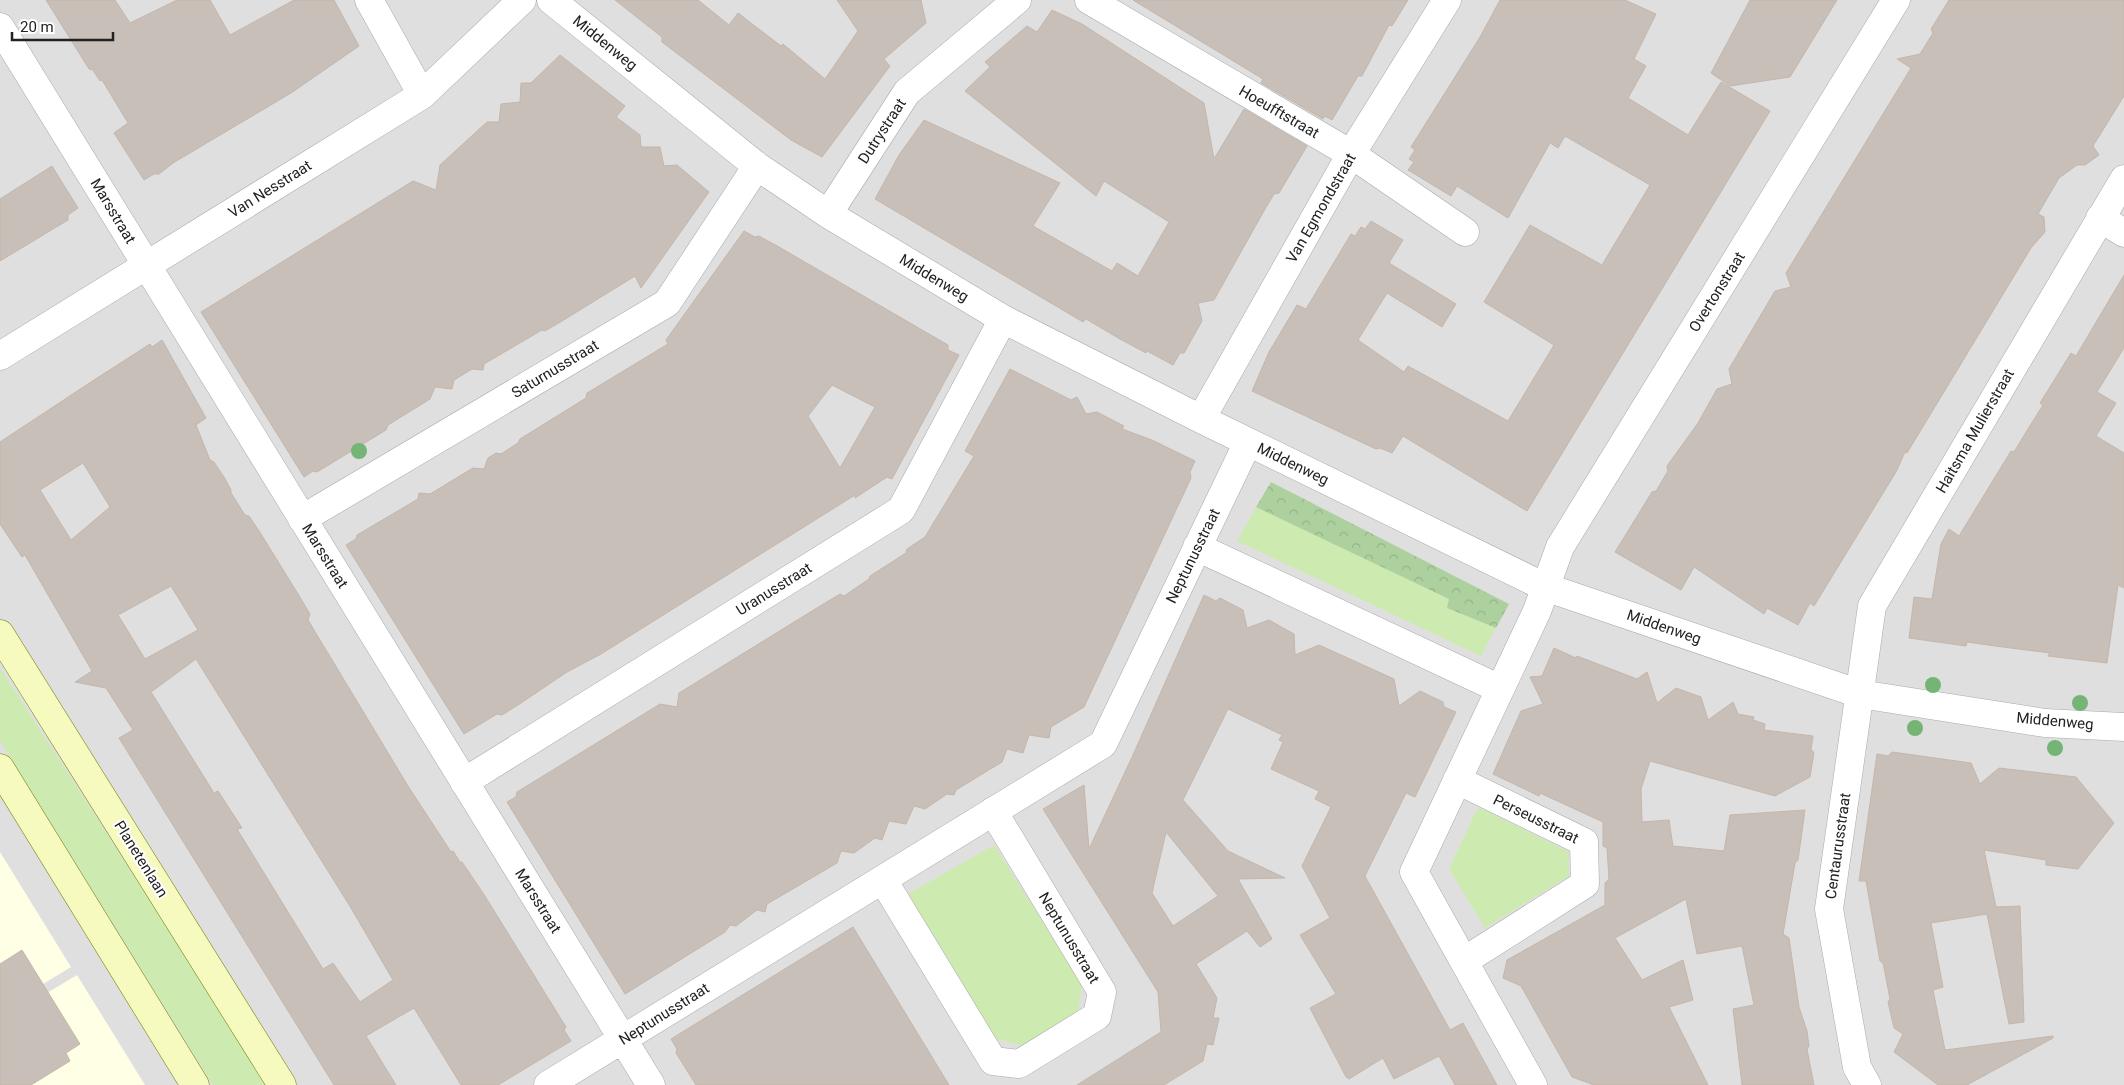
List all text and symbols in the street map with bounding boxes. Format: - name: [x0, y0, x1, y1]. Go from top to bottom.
- scale bar: [12, 10, 114, 42]
- street label: Middenweg: [569, 12, 641, 74]
- text: 20 m: [20, 18, 54, 36]
- street label: Hoeufftstraat: [1236, 82, 1322, 142]
- street label: Dutrystraat: [854, 95, 910, 167]
- street label: Van Egmondstraat: [1282, 150, 1360, 266]
- street label: Van Nesstraat: [225, 156, 315, 222]
- street label: Marsstraat: [87, 175, 139, 247]
- street label: Overtonstraat: [1685, 249, 1749, 335]
- street label: Middenweg: [896, 250, 972, 306]
- street label: Saturnusstraat: [508, 336, 602, 402]
- street label: Haitsma Mulierstraat: [1932, 366, 2018, 496]
- street label: Middenweg: [1254, 439, 1332, 489]
- street label: Neptunusstraat: [1162, 506, 1224, 606]
- street label: Marsstraat: [298, 520, 352, 592]
- street label: Uranusstraat: [733, 559, 815, 619]
- street label: Middenweg: [1624, 606, 1704, 648]
- street label: Middenweg: [2016, 709, 2094, 733]
- street label: Perseusstraat: [1490, 791, 1582, 847]
- street label: Centaurusstraat: [1822, 792, 1854, 900]
- street label: Planetenlaan: [110, 817, 172, 901]
- street label: Marsstraat: [511, 865, 565, 937]
- street label: Neptunusstraat: [1035, 889, 1103, 987]
- street label: Neptunusstraat: [615, 979, 713, 1049]

